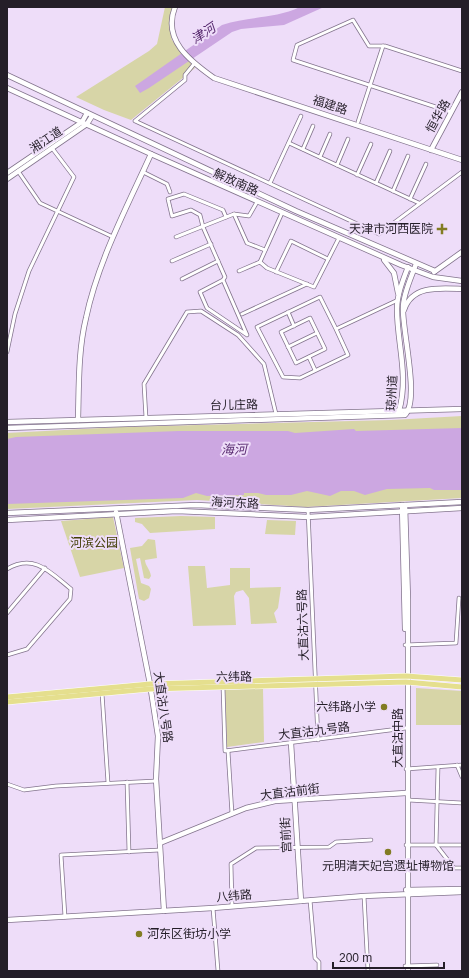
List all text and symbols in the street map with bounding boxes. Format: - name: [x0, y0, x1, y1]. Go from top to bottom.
- water label: 津河: [188, 18, 221, 47]
- street label: 福建路: [311, 93, 349, 117]
- street label: 恒华路: [423, 97, 453, 135]
- street label: 湘江道: [27, 124, 65, 156]
- street label: 解放南路: [211, 166, 261, 198]
- place label: 天津市河西医院: [349, 222, 433, 236]
- marker: 天津市河西医院: [436, 223, 448, 235]
- street label: 琼州道: [384, 375, 400, 411]
- street label: 台儿庄路: [210, 398, 258, 412]
- water label: 海河: [221, 442, 250, 457]
- street label: 海河东路: [211, 495, 259, 511]
- park label: 河滨公园: [70, 536, 118, 550]
- street label: 大直沽六号路: [295, 589, 311, 661]
- street label: 大直沽八号路: [151, 670, 175, 744]
- street label: 六纬路: [216, 670, 252, 684]
- place label: 六纬路小学: [316, 700, 376, 714]
- marker: 六纬路小学: [379, 702, 389, 712]
- street label: 大直沽中路: [391, 708, 405, 768]
- street label: 大直沽九号路: [277, 720, 351, 742]
- street label: 大直沽前街: [259, 781, 321, 803]
- street label: 宫前街: [278, 817, 294, 853]
- marker: 元明清天妃宫遗址博物馆: [383, 847, 393, 857]
- place label: 元明清天妃宫遗址博物馆: [322, 859, 454, 873]
- street label: 八纬路: [215, 887, 253, 905]
- place label: 河东区街坊小学: [147, 927, 231, 941]
- marker: 河东区街坊小学: [134, 929, 144, 939]
- scale bar: [333, 944, 444, 970]
- text: 200 m: [339, 951, 372, 965]

